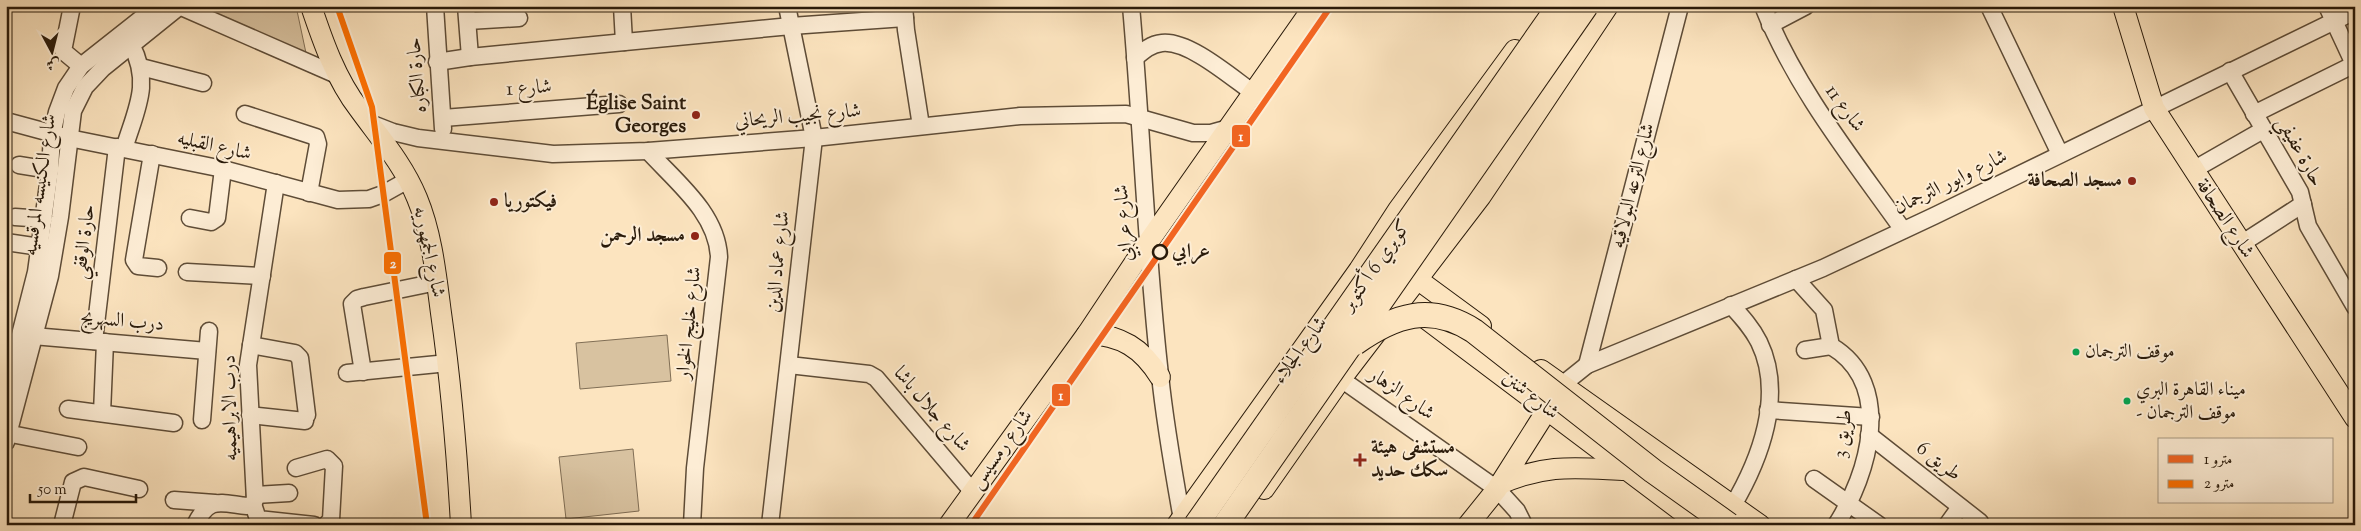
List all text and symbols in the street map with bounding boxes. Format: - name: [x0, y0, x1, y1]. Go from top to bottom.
- north arrow: [28, 28, 78, 78]
- street label: حارة الكباره: [400, 36, 436, 114]
- text: ش: [45, 52, 61, 74]
- street label: شارع 1: [505, 73, 553, 106]
- street label: شارع 11: [1816, 79, 1871, 139]
- place label: Église Saint Georges: [586, 89, 686, 142]
- street label: شارع نجيب الريحاني: [734, 97, 863, 138]
- marker: Église Saint Georges: [690, 109, 702, 121]
- street label: شارع الكنيسه المرقسيه: [17, 112, 66, 258]
- street label: حارة عفيفي: [2265, 112, 2330, 194]
- street label: شارع الترعه البولاقيه: [1604, 120, 1665, 252]
- street label: شارع القبليه: [174, 124, 254, 171]
- line badge: 1: [1231, 124, 1251, 148]
- text: 1: [1239, 128, 1244, 148]
- street label: شارع وابور الترجمان: [1889, 143, 2013, 224]
- place label: مسجد الصحافة: [2027, 167, 2122, 196]
- street label: شارع الصحافة: [2186, 173, 2261, 265]
- marker: مسجد الصحافة: [2126, 175, 2138, 187]
- street label: شارع عرابي: [1108, 184, 1143, 262]
- place label: فيكتوريا: [504, 188, 557, 217]
- marker: فيكتوريا: [488, 196, 500, 208]
- street label: حارة الوقفي: [66, 203, 107, 281]
- street label: شارع الجمهوريه: [403, 204, 452, 301]
- street label: شارع عماد الدين: [759, 210, 800, 314]
- street label: كوبري 6 أكتوبر: [1332, 213, 1419, 319]
- place label: مسجد الرحمن: [600, 222, 685, 251]
- marker: مسجد الرحمن: [689, 230, 701, 242]
- place label: عرابي: [1171, 238, 1210, 267]
- marker: عرابي: [1152, 244, 1168, 260]
- line badge: 2: [383, 251, 402, 275]
- text: 2: [390, 255, 397, 275]
- street label: شارع خليج الخوار: [669, 265, 711, 383]
- street label: درب السهريج: [79, 304, 165, 340]
- street label: شارع الجلاء: [1267, 311, 1336, 391]
- place label: موقف الترجمان: [2085, 339, 2175, 366]
- marker: موقف الترجمان: [2071, 347, 2081, 357]
- street label: درب الابراهيميه: [216, 355, 246, 461]
- street label: شارع الزهار: [1360, 360, 1440, 429]
- street label: شارع جلال باشا: [885, 361, 977, 460]
- street label: شارع شنن: [1495, 364, 1565, 428]
- place label: ميناء القاهرة البري - موقف الترجمان: [2136, 377, 2246, 427]
- line badge: 1: [1051, 383, 1071, 407]
- text: 1: [1059, 387, 1064, 407]
- marker: ميناء القاهرة البري - موقف الترجمان: [2122, 396, 2132, 406]
- street label: شارع رمسيس: [963, 404, 1042, 497]
- street label: طريق 3: [1827, 408, 1861, 460]
- place label: مستشفى هيئة سكك حديد: [1371, 434, 1455, 486]
- street label: طريق 6: [1909, 435, 1967, 489]
- legend: [2158, 438, 2334, 504]
- text: مترو 1: [2204, 450, 2232, 471]
- marker: مستشفى هيئة سكك حديد: [1353, 453, 1367, 467]
- scale bar: [30, 471, 136, 503]
- text: مترو 2: [2204, 474, 2234, 495]
- text: 50 m: [37, 480, 67, 501]

